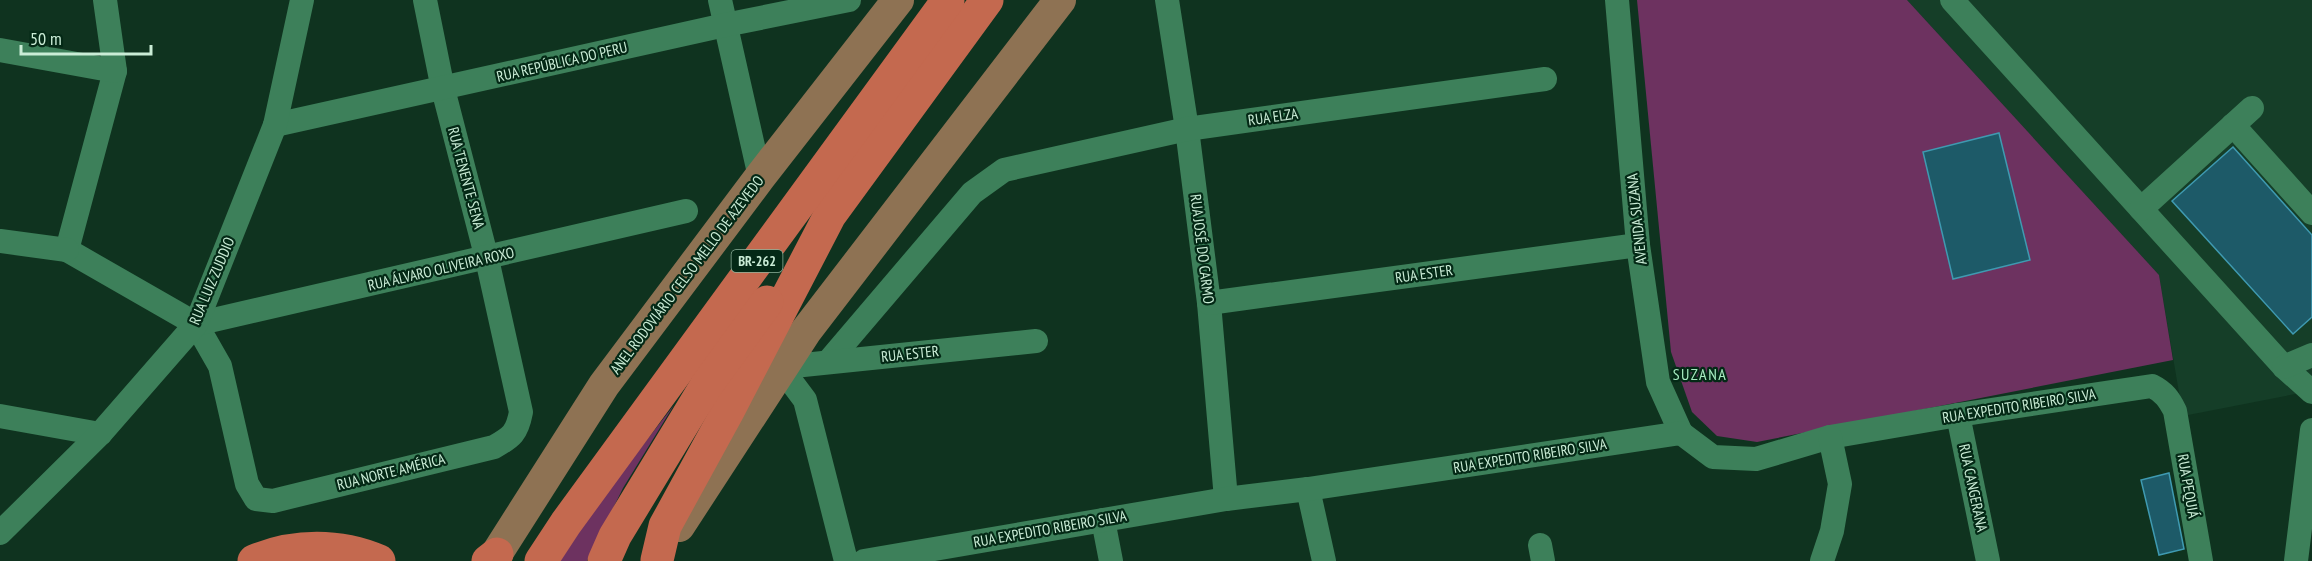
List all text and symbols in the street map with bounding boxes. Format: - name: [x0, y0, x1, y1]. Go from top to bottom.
- scale bar: [21, 18, 152, 56]
- text: 50 m: [30, 27, 62, 50]
- street label: RUA REPÚBLICA DO PERU: [495, 37, 629, 86]
- street label: RUA ELZA: [1247, 103, 1300, 129]
- street label: RUA TENENTE SENA: [444, 125, 489, 232]
- street label: ANEL RODOVIÁRIO CELSO MELLO DE AZEVEDO: [606, 172, 768, 378]
- street label: AVENIDA SUZANA: [1622, 172, 1651, 266]
- street label: RUA JOSÉ DO CARMO: [1186, 193, 1219, 305]
- street label: RUA LUIZ ZUDDIO: [185, 234, 239, 327]
- street label: RUA ÁLVARO OLIVEIRA ROXO: [366, 242, 516, 295]
- road number: BR-262: [732, 250, 783, 272]
- street label: RUA ESTER: [1394, 260, 1454, 287]
- street label: RUA ESTER: [880, 341, 940, 366]
- district label: SUZANA: [1673, 364, 1727, 384]
- street label: RUA EXPEDITO RIBEIRO SILVA: [1941, 384, 2098, 427]
- street label: RUA EXPEDITO RIBEIRO SILVA: [1452, 434, 1609, 477]
- street label: RUA CANGERANA: [1955, 442, 1992, 534]
- street label: RUA NORTE AMÉRICA: [335, 449, 448, 494]
- street label: RUA PEQUIÁ: [2174, 452, 2204, 520]
- street label: RUA EXPEDITO RIBEIRO SILVA: [972, 506, 1129, 551]

